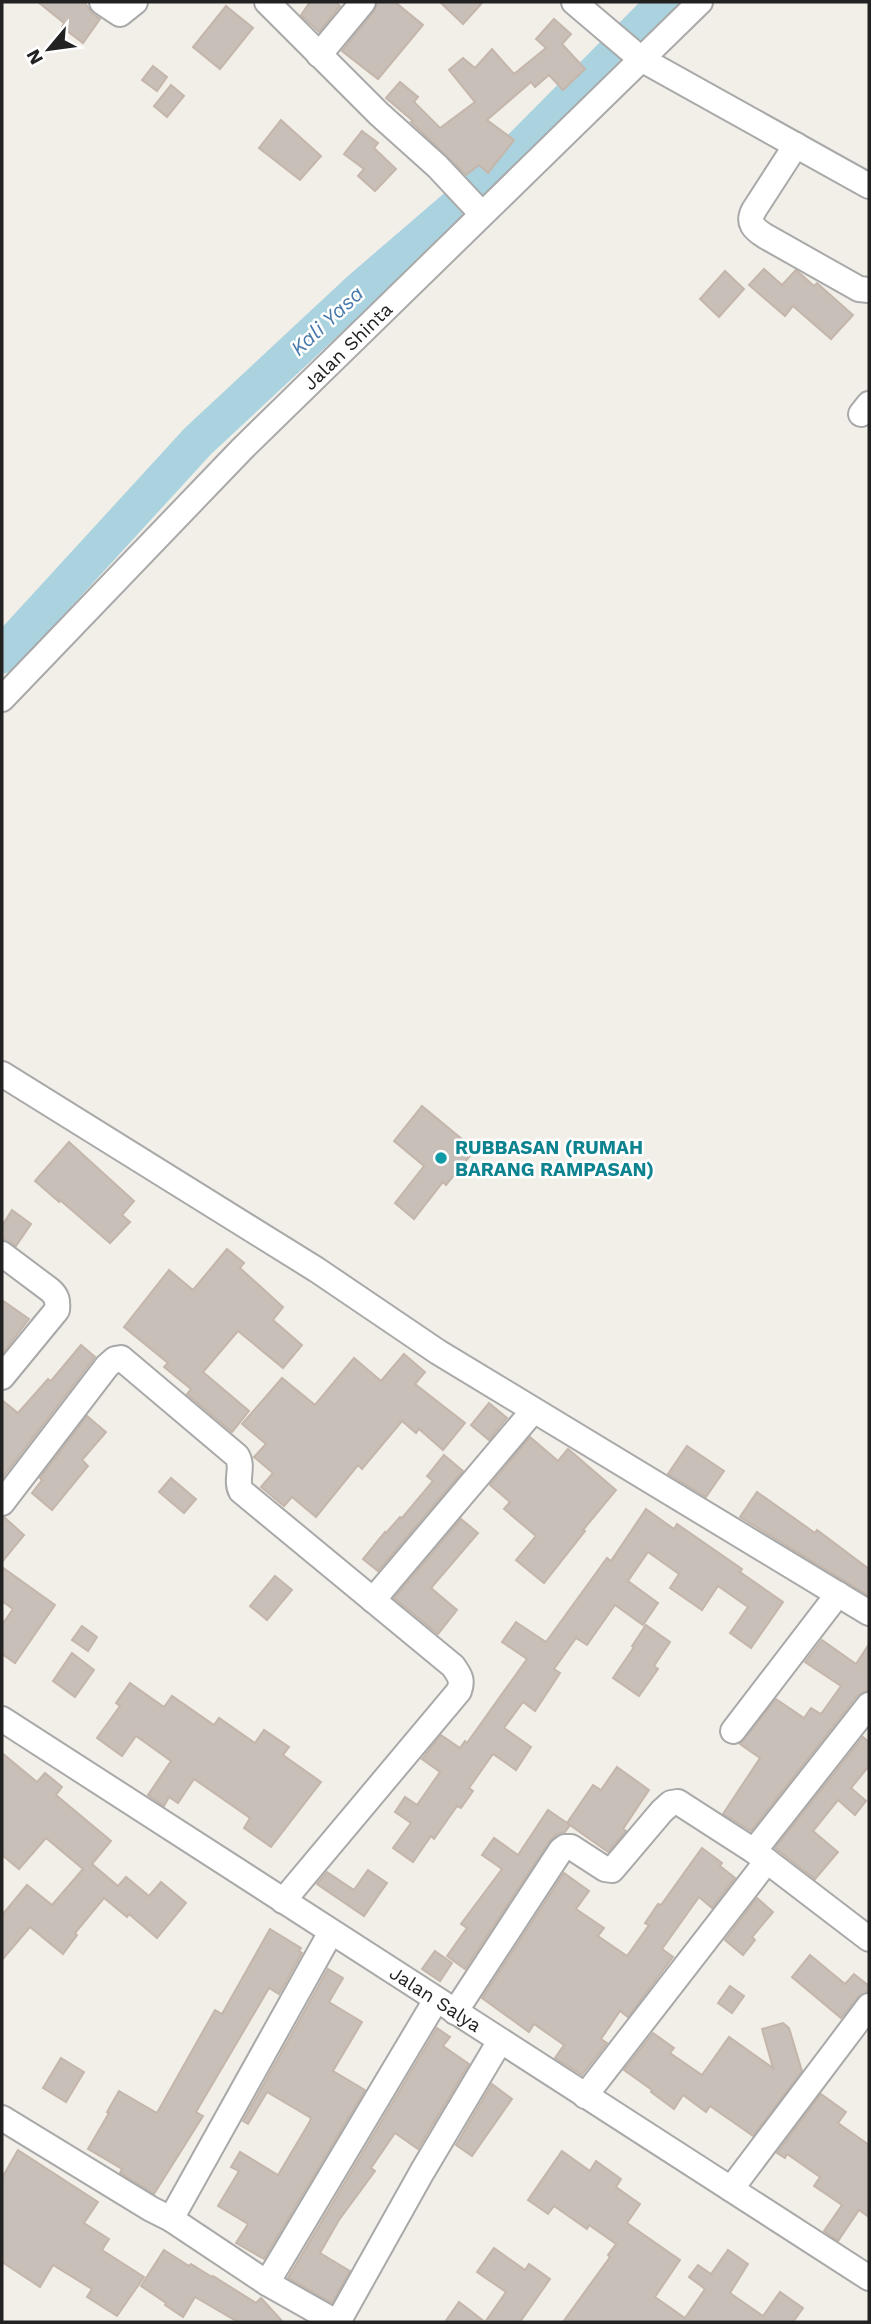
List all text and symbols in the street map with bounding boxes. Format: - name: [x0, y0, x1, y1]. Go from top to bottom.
- north arrow: [14, 14, 84, 84]
- text: N: [21, 45, 48, 69]
- water label: Kali Yasa: [285, 281, 368, 361]
- street label: Jalan Shinta: [299, 298, 397, 395]
- place label: RUBBASAN (RUMAH BARANG RAMPASAN): [455, 1136, 654, 1181]
- marker: RUBBASAN (RUMAH BARANG RAMPASAN): [433, 1150, 449, 1166]
- street label: Jalan Salya: [385, 1961, 486, 2037]

